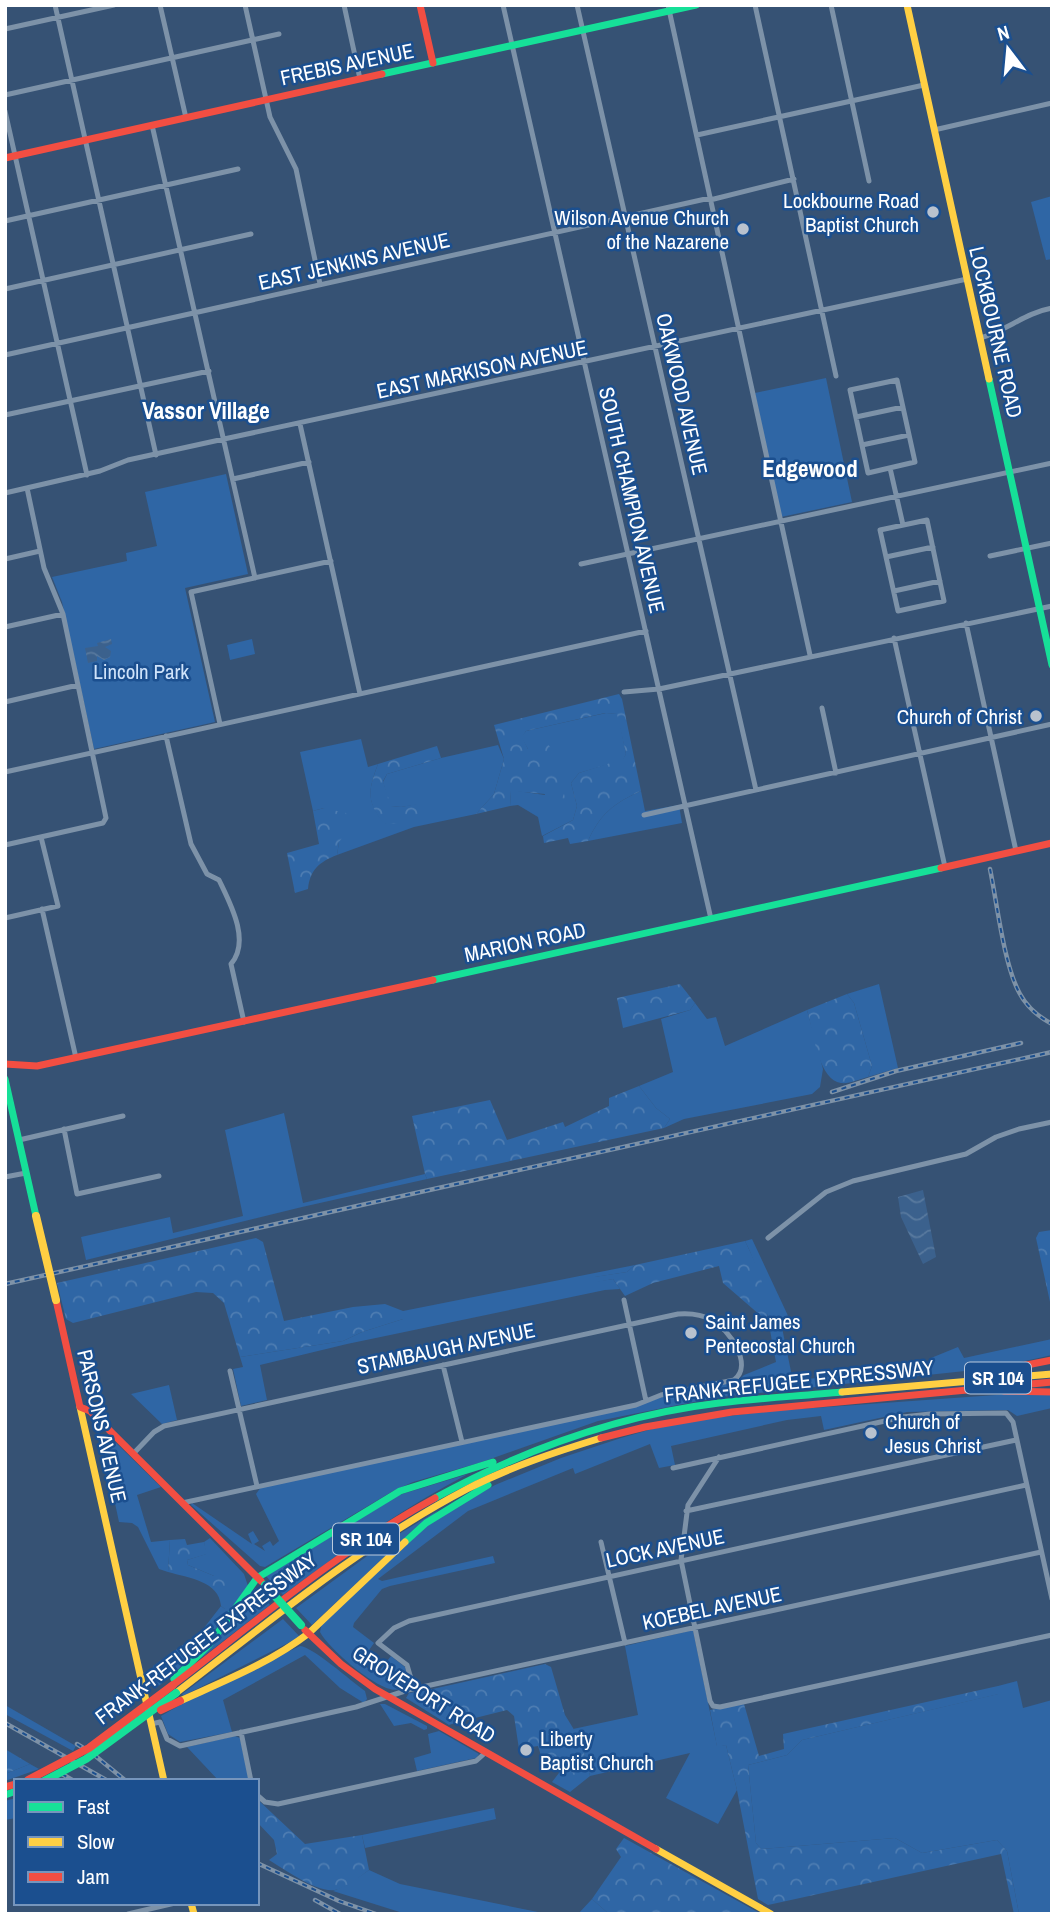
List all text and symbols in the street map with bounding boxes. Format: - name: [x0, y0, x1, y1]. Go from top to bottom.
- north arrow: [973, 14, 1043, 84]
- text: N: [994, 19, 1012, 47]
- street label: FREBIS AVENUE: [278, 36, 416, 92]
- place label: Lockbourne Road Baptist Church: [783, 186, 919, 239]
- place label: Wilson Avenue Church of the Nazarene: [554, 203, 729, 256]
- marker: Lockbourne Road Baptist Church: [925, 204, 941, 220]
- marker: Wilson Avenue Church of the Nazarene: [735, 221, 751, 237]
- street label: EAST JENKINS AVENUE: [255, 225, 453, 297]
- street label: LOCKBOURNE ROAD: [962, 243, 1030, 421]
- street label: OAKWOOD AVENUE: [649, 310, 715, 478]
- street label: EAST MARKISON AVENUE: [374, 332, 590, 406]
- street label: SOUTH CHAMPION AVENUE: [592, 384, 672, 616]
- district label: Vassor Village: [142, 395, 270, 426]
- district label: Edgewood: [762, 453, 858, 484]
- park label: Lincoln Park: [93, 657, 189, 686]
- place label: Church of Christ: [897, 702, 1022, 731]
- marker: Church of Christ: [1028, 708, 1044, 724]
- street label: MARION ROAD: [462, 915, 588, 969]
- place label: Saint James Pentecostal Church: [705, 1307, 855, 1360]
- street label: STAMBAUGH AVENUE: [354, 1315, 538, 1381]
- marker: Saint James Pentecostal Church: [683, 1325, 699, 1341]
- street label: PARSONS AVENUE: [70, 1347, 134, 1505]
- street label: FRANK-REFUGEE EXPRESSWAY: [663, 1352, 936, 1410]
- road number: SR 104: [965, 1362, 1031, 1394]
- place label: Church of Jesus Christ: [885, 1407, 981, 1460]
- marker: Church of Jesus Christ: [863, 1425, 879, 1441]
- street label: LOCK AVENUE: [603, 1521, 727, 1575]
- road number: SR 104: [333, 1524, 399, 1554]
- street label: FRANK-REFUGEE EXPRESSWAY: [89, 1545, 323, 1731]
- street label: KOEBEL AVENUE: [640, 1579, 784, 1637]
- street label: GROVEPORT ROAD: [347, 1638, 501, 1750]
- place label: Liberty Baptist Church: [540, 1724, 654, 1777]
- marker: Liberty Baptist Church: [518, 1742, 534, 1758]
- legend: [14, 1779, 259, 1905]
- text: Fast: [77, 1792, 110, 1821]
- text: Slow: [77, 1827, 115, 1856]
- text: Jam: [77, 1862, 110, 1891]

